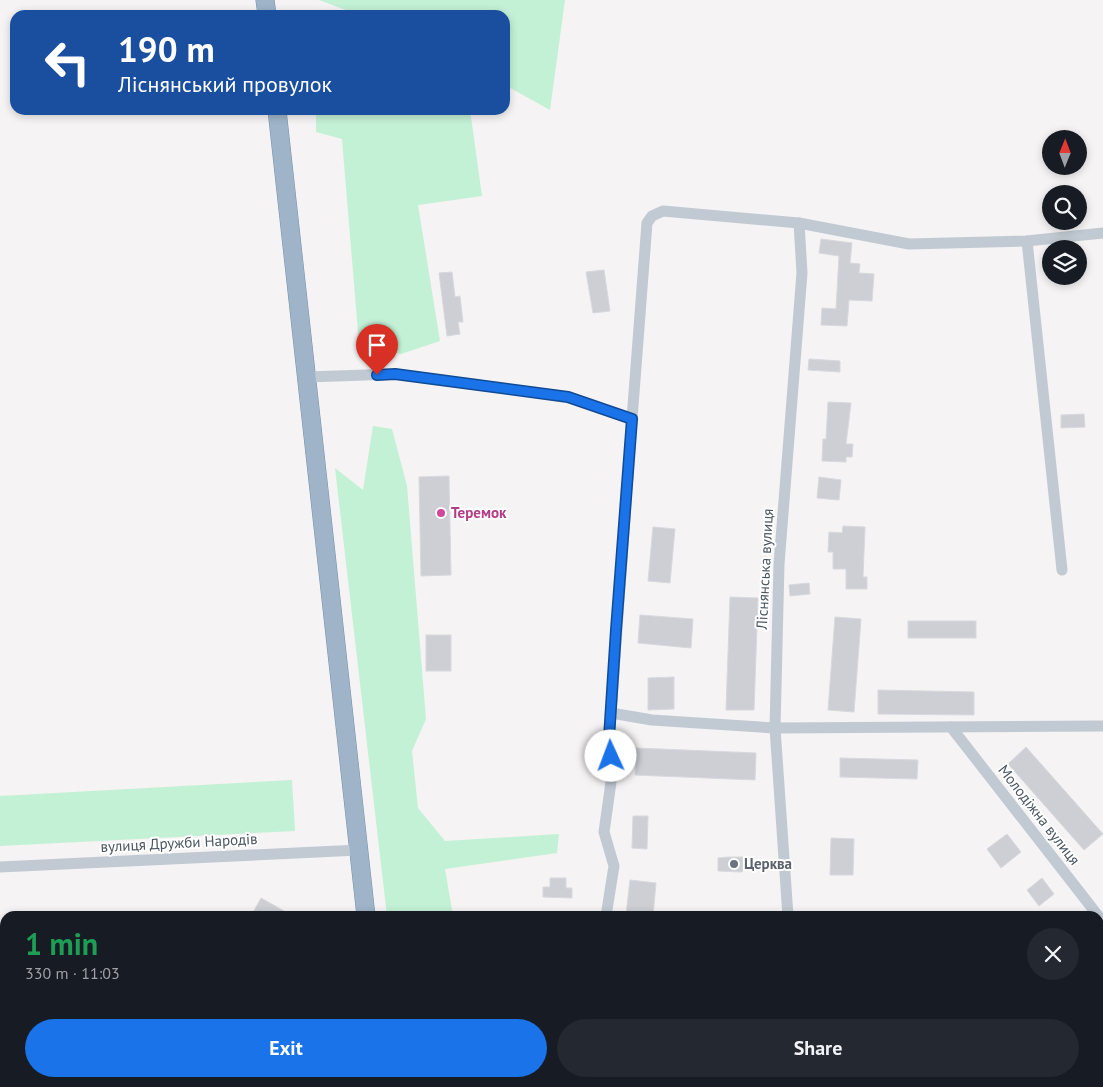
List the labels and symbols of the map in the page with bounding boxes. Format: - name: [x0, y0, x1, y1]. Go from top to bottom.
- north arrow: [1042, 130, 1088, 175]
- pin: [356, 324, 398, 375]
- place label: Теремок: [451, 503, 507, 522]
- marker: Теремок: [435, 507, 447, 519]
- street label: Ліснянська вулиця: [752, 508, 777, 631]
- position arrow: [584, 729, 636, 781]
- street label: Молодіжна вулиця: [994, 761, 1085, 869]
- street label: вулиця Дружби Народів: [100, 829, 258, 856]
- place label: Церква: [744, 854, 792, 873]
- marker: Церква: [728, 858, 740, 870]

